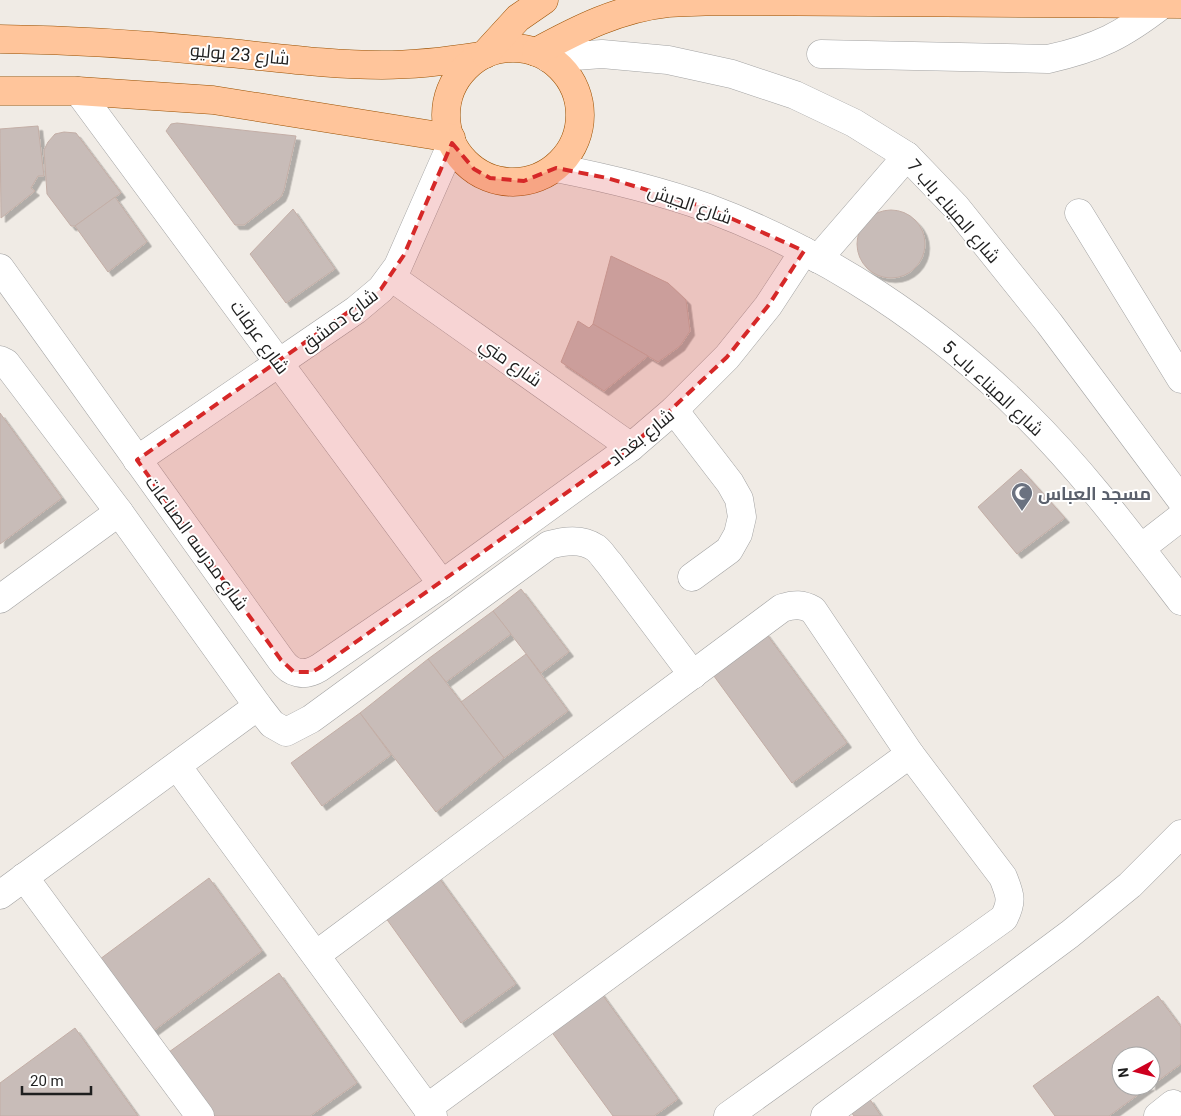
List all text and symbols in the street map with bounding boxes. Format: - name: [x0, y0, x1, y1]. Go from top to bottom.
- street label: شارع 23 يوليو: [189, 39, 291, 71]
- street label: شارع الميناء باب 7: [902, 155, 1005, 268]
- street label: شارع الجيش: [644, 180, 735, 230]
- street label: شارع دمشق: [296, 284, 383, 357]
- street label: شارع عرفات: [225, 296, 294, 379]
- street label: شارع مني: [474, 333, 546, 394]
- street label: شارع الميناء باب 5: [937, 336, 1048, 442]
- street label: شارع بغداد: [604, 404, 679, 471]
- street label: شارع مدرسه الصناعات: [140, 472, 253, 615]
- mosque icon: مسجد العباس: [1010, 481, 1034, 512]
- place label: مسجد العباس: [1038, 483, 1151, 505]
- north arrow: [1111, 1046, 1161, 1096]
- scale bar: [22, 1064, 91, 1096]
- text: N: [1115, 1067, 1132, 1078]
- text: 20 m: [30, 1072, 64, 1090]

